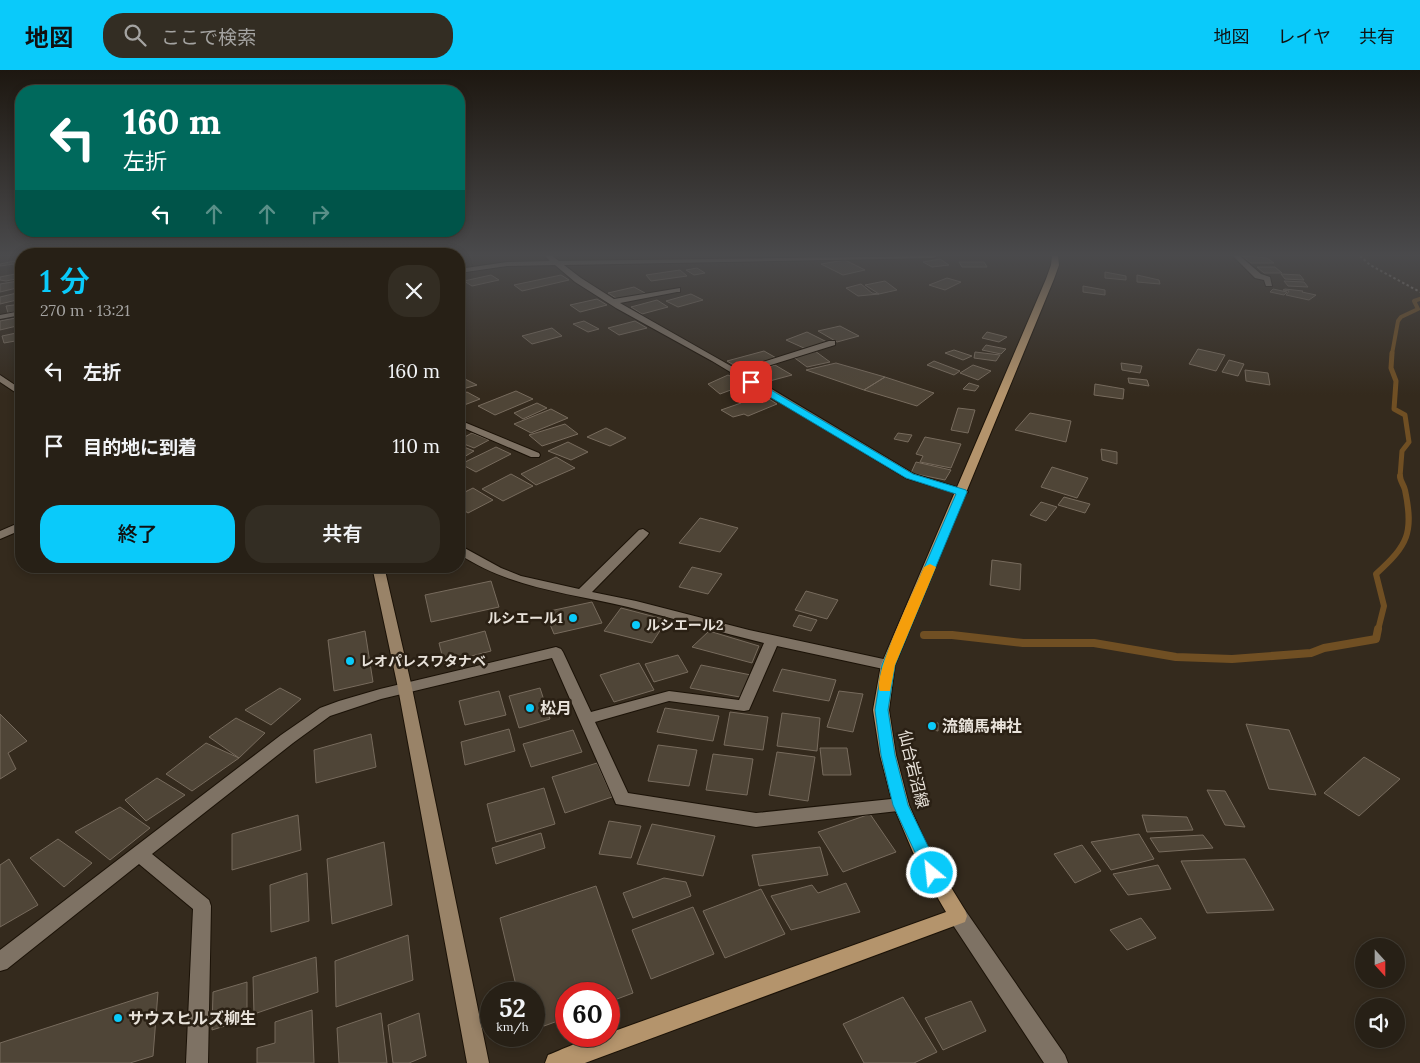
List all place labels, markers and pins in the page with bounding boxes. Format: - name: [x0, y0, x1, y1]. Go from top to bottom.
- pin: [730, 361, 772, 403]
- place label: ルシエール1: [487, 609, 563, 627]
- marker: ルシエール1: [567, 612, 579, 624]
- place label: ルシエール2: [646, 616, 723, 634]
- marker: ルシエール2: [630, 619, 642, 631]
- place label: レオパレスワタナベ: [360, 652, 486, 670]
- marker: レオパレスワタナベ: [344, 655, 356, 667]
- place label: 松月: [540, 698, 572, 718]
- marker: 松月: [524, 702, 536, 714]
- place label: 流鏑馬神社: [942, 716, 1022, 736]
- marker: 流鏑馬神社: [926, 720, 938, 732]
- place label: サウスヒルズ柳生: [128, 1008, 256, 1028]
- marker: サウスヒルズ柳生: [112, 1012, 124, 1024]

